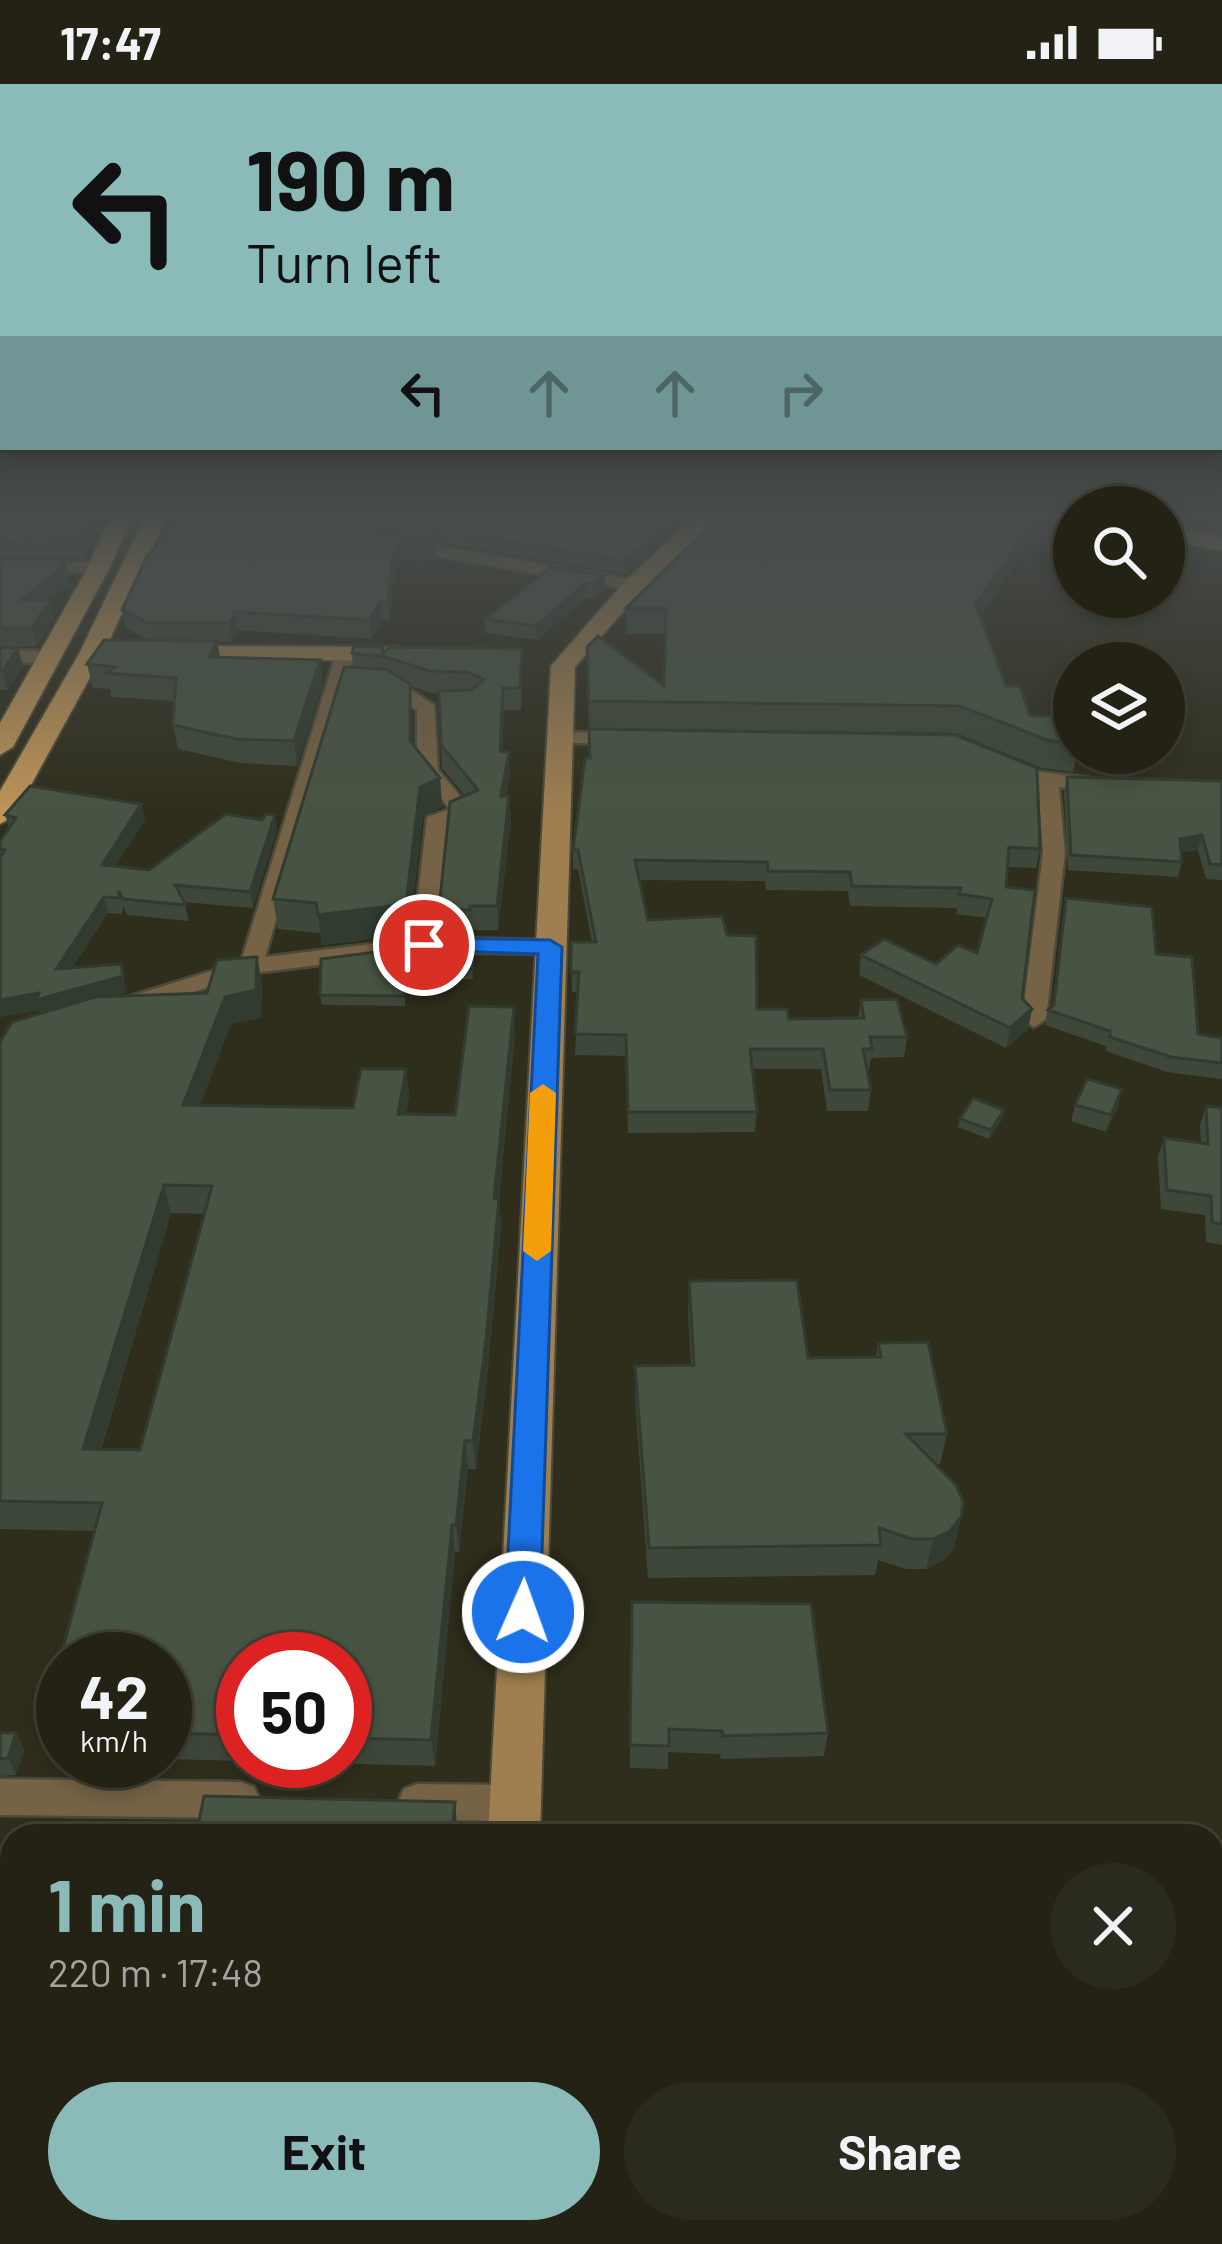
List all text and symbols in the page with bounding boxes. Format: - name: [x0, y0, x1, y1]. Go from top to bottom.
- text: 17:47: [60, 15, 161, 69]
- text: 190 m: [246, 127, 455, 228]
- icon: left: [48, 132, 204, 288]
- text: Turn left: [246, 229, 443, 294]
- icon: left: [390, 360, 456, 426]
- icon: ahead: [516, 360, 582, 426]
- icon: ahead: [642, 360, 708, 426]
- icon: right: [768, 360, 834, 426]
- map controls: [1053, 486, 1185, 774]
- button: search: [1053, 486, 1185, 618]
- button: layers: [1053, 642, 1185, 774]
- pin: [373, 894, 475, 996]
- icon: arrive: [391, 912, 457, 978]
- position arrow: [460, 1549, 586, 1675]
- speed limit sign: 50: [216, 1632, 372, 1788]
- text: 42: [79, 1659, 149, 1731]
- text: km/h: [80, 1722, 148, 1758]
- text: 1 min: [48, 1860, 206, 1946]
- button: close: [1050, 1863, 1176, 1989]
- text: 220 m · 17:48: [48, 1948, 263, 1995]
- button: Exit: [48, 2082, 600, 2220]
- button: Share: [624, 2082, 1176, 2220]

